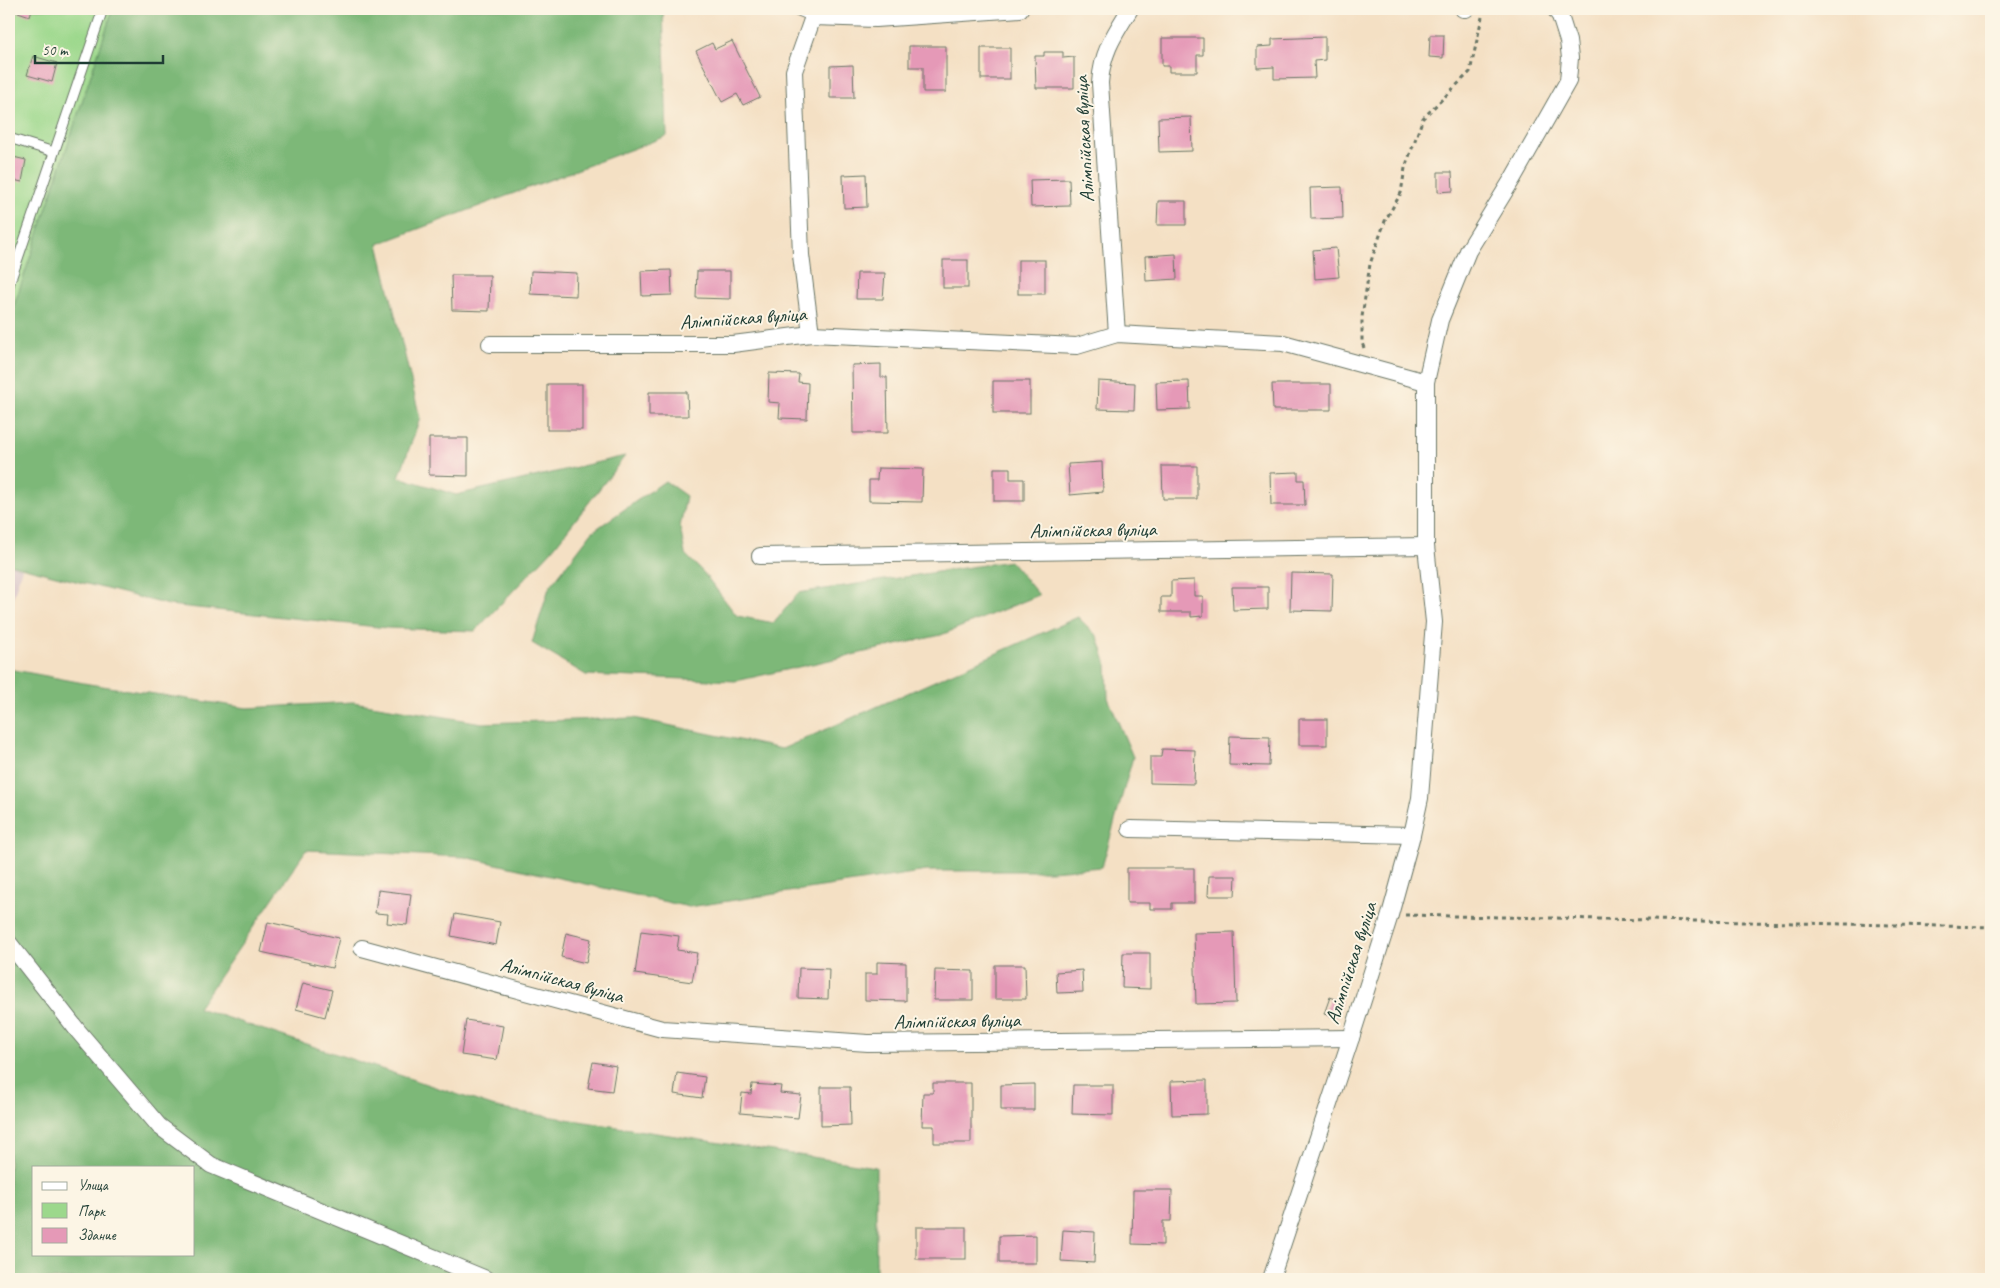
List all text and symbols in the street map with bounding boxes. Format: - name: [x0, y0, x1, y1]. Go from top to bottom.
- scale bar: [35, 32, 162, 64]
- text: 50 m: [42, 41, 69, 60]
- street label: Алімпійская вуліца: [1068, 74, 1100, 203]
- street label: Алімпійская вуліца: [679, 301, 808, 335]
- street label: Алімпійская вуліца: [1029, 516, 1158, 544]
- street label: Алімпійская вуліца: [1320, 898, 1383, 1027]
- street label: Алімпійская вуліца: [498, 952, 628, 1009]
- street label: Алімпійская вуліца: [893, 1007, 1022, 1035]
- legend: [32, 1166, 195, 1256]
- text: Улица: [78, 1176, 109, 1195]
- text: Парк: [78, 1202, 106, 1221]
- text: Здание: [78, 1226, 117, 1245]

